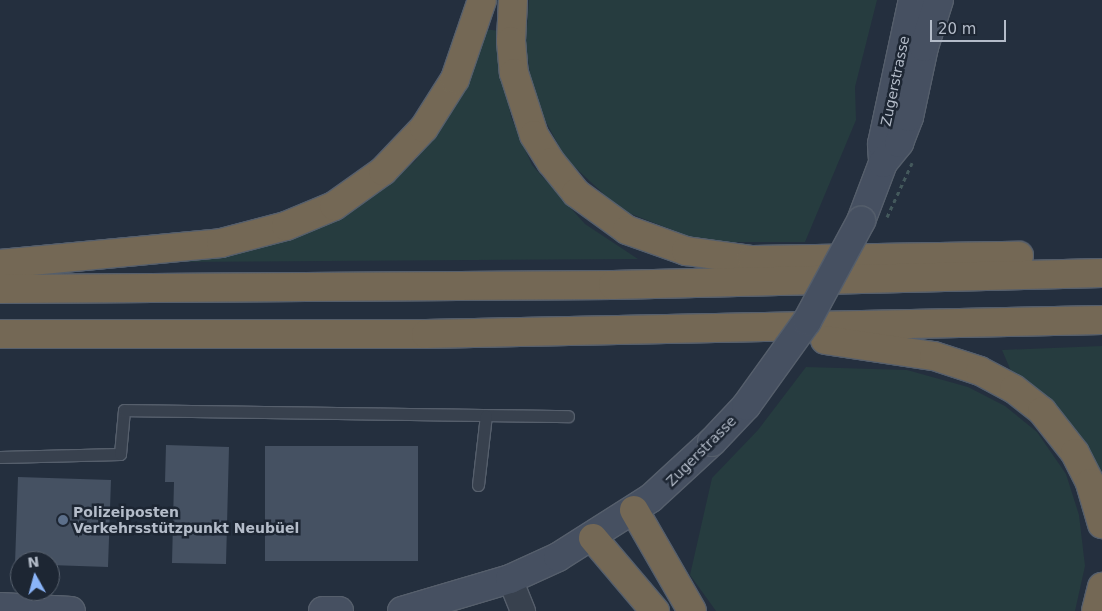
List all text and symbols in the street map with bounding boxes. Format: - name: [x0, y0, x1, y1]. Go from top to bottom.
- scale bar: [932, 10, 1008, 42]
- text: 20 m: [938, 20, 976, 38]
- street label: Zugerstrasse: [877, 34, 913, 128]
- street label: Zugerstrasse: [663, 413, 739, 489]
- place label: Polizeiposten Verkehrsstützpunkt Neubüel: [73, 504, 299, 536]
- marker: Polizeiposten Verkehrsstützpunkt Neubüel: [57, 514, 69, 526]
- north arrow: [10, 551, 60, 601]
- text: N: [27, 553, 40, 571]

